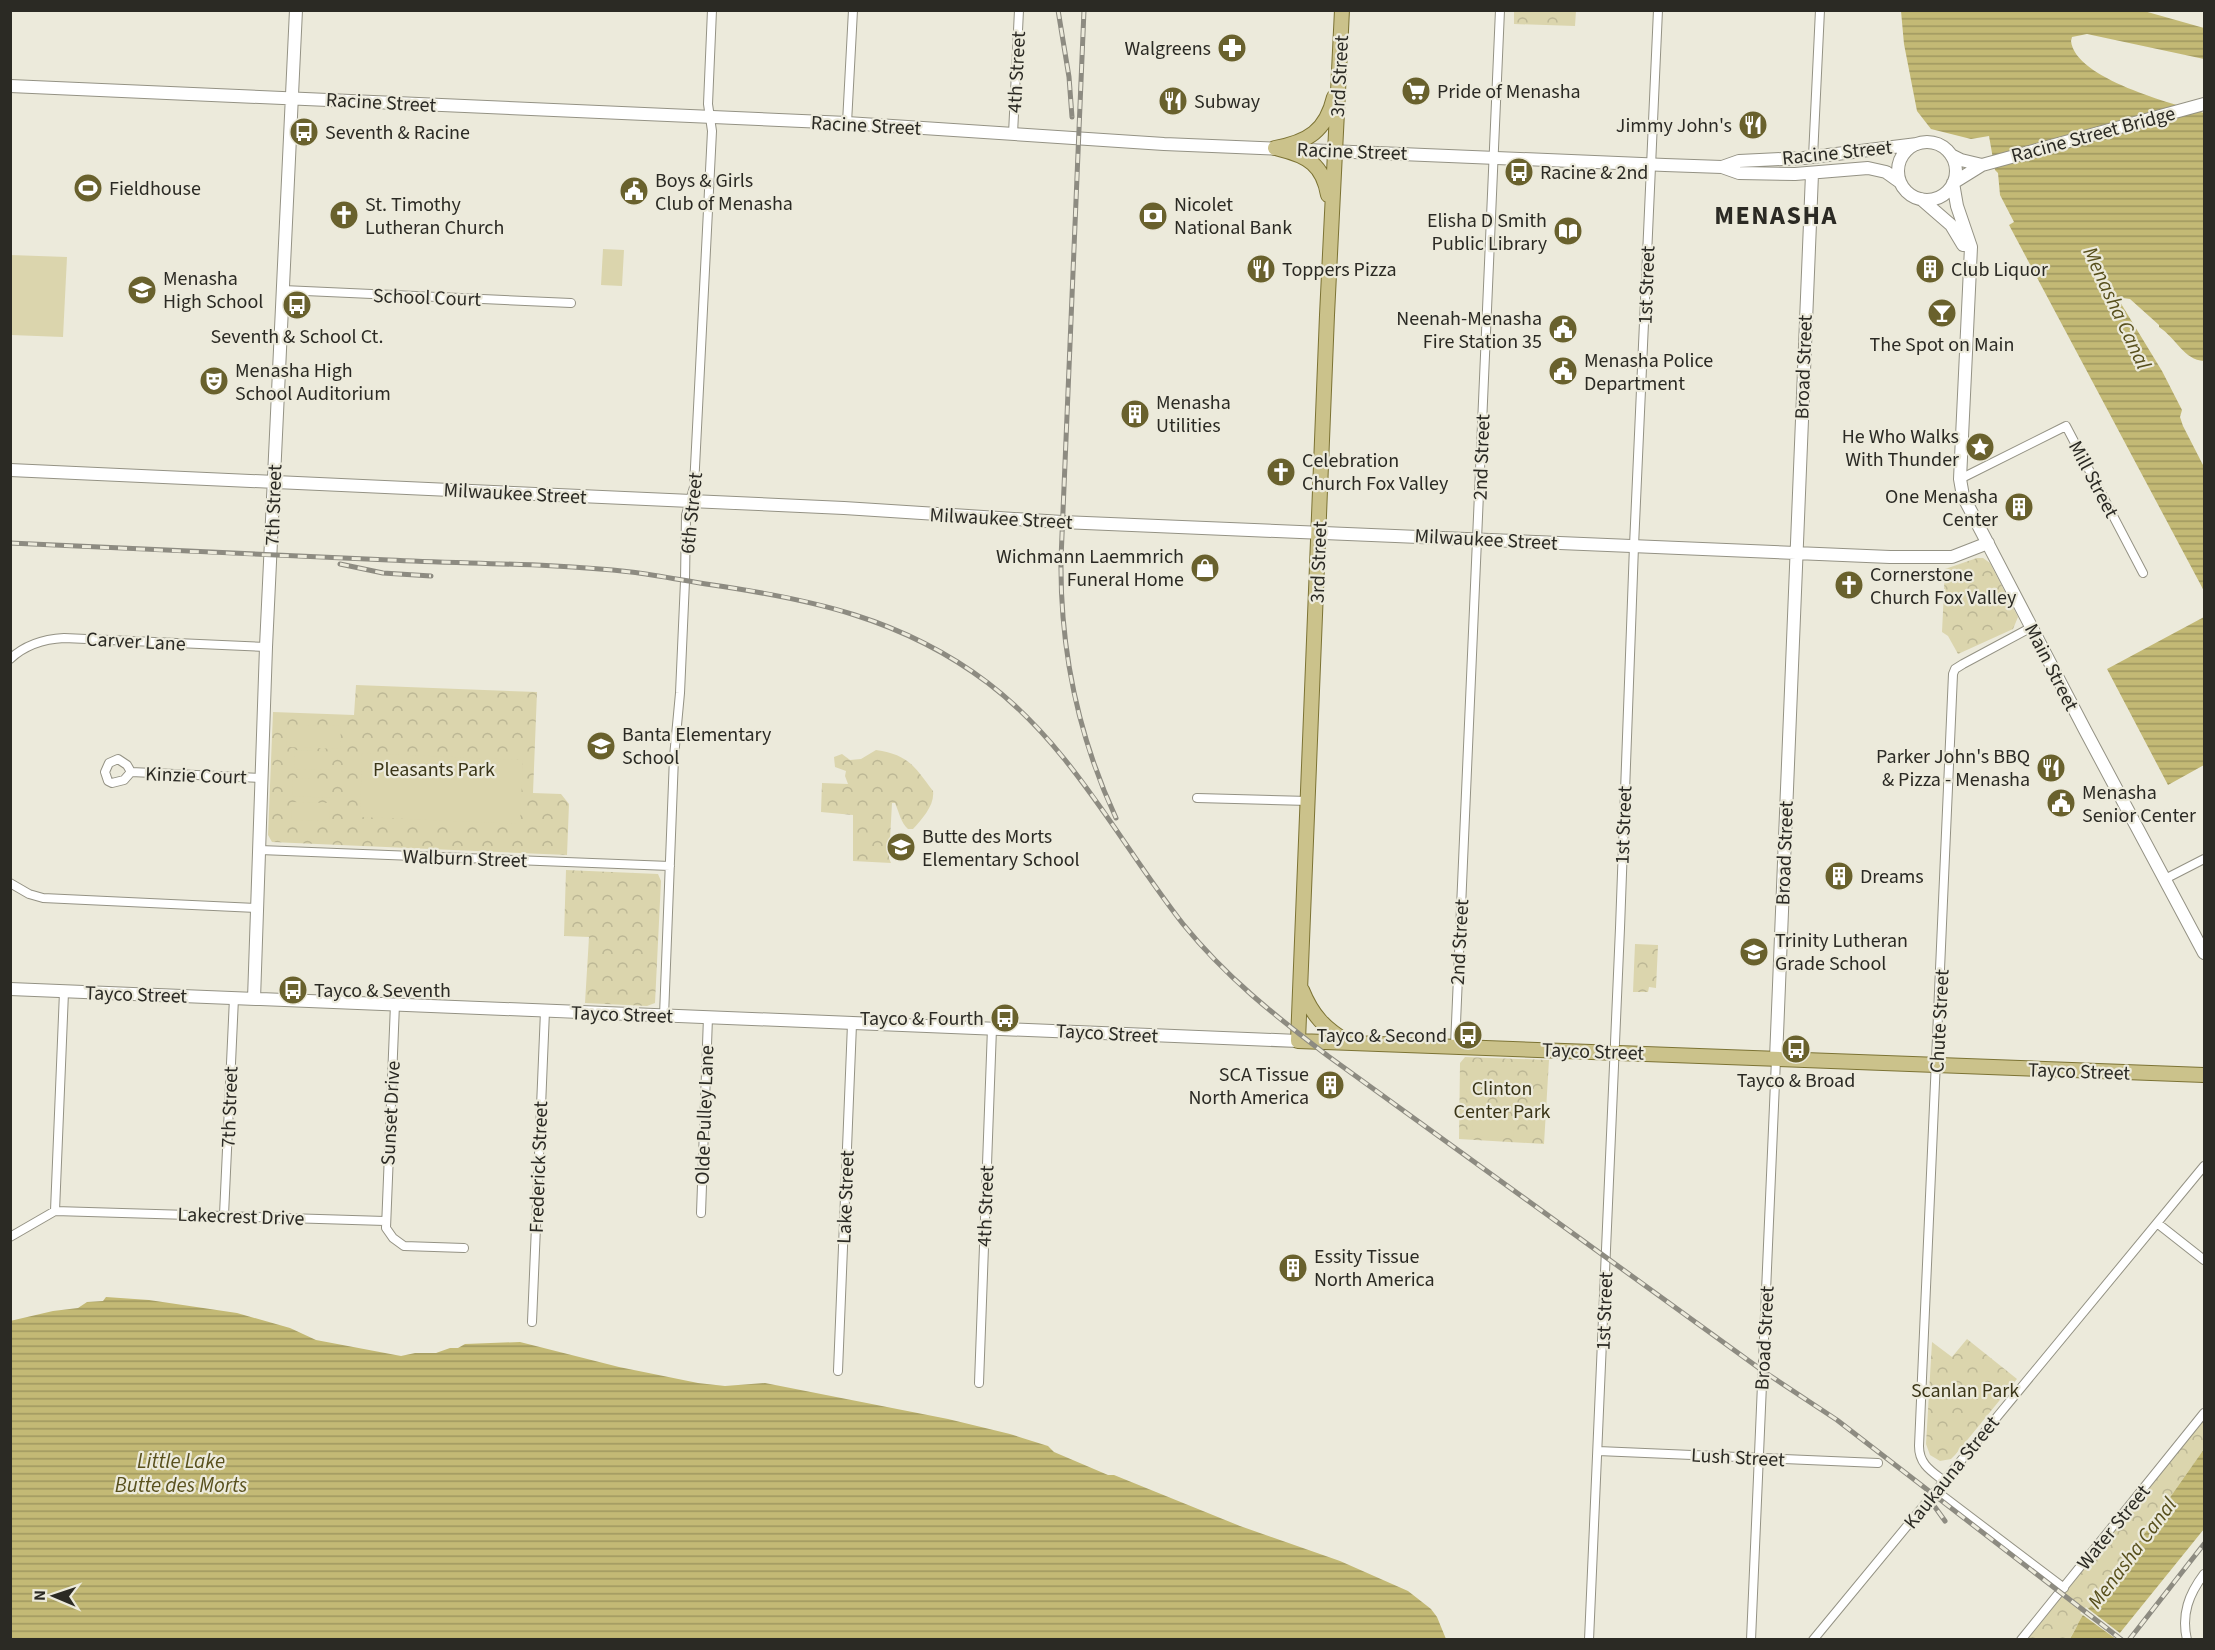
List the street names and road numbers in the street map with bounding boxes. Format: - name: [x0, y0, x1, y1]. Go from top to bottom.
- street label: 4th Street: [1001, 30, 1033, 114]
- street label: 3rd Street: [1324, 34, 1356, 118]
- street label: Racine Street: [325, 86, 437, 120]
- street label: Racine Street Bridge: [2008, 100, 2179, 170]
- street label: Racine Street: [810, 109, 922, 143]
- street label: Racine Street: [1781, 133, 1894, 173]
- street label: Racine Street: [1296, 136, 1408, 168]
- street label: 1st Street: [1632, 245, 1662, 325]
- street label: School Court: [372, 282, 482, 314]
- street label: Broad Street: [1788, 314, 1820, 420]
- street label: 2nd Street: [1467, 413, 1498, 501]
- street label: Mill Street: [2061, 436, 2125, 523]
- street label: 7th Street: [259, 463, 289, 546]
- street label: 6th Street: [674, 471, 710, 555]
- street label: Milwaukee Street: [443, 476, 587, 512]
- street label: Milwaukee Street: [929, 501, 1073, 537]
- street label: 3rd Street: [1304, 520, 1334, 603]
- street label: Milwaukee Street: [1414, 522, 1558, 558]
- street label: Main Street: [2017, 619, 2085, 716]
- street label: Carver Lane: [85, 625, 187, 659]
- street label: Kinzie Court: [145, 760, 247, 792]
- street label: 1st Street: [1609, 785, 1639, 865]
- street label: Broad Street: [1769, 800, 1801, 906]
- street label: Walburn Street: [402, 843, 528, 875]
- street label: 2nd Street: [1444, 898, 1476, 986]
- street label: Chute Street: [1923, 968, 1957, 1074]
- street label: Tayco Street: [84, 979, 188, 1011]
- street label: Tayco Street: [570, 999, 674, 1031]
- street label: Tayco Street: [1055, 1017, 1159, 1051]
- street label: Tayco Street: [1541, 1036, 1645, 1068]
- street label: Olde Pulley Lane: [689, 1045, 721, 1185]
- street label: Tayco Street: [2027, 1056, 2131, 1088]
- street label: Sunset Drive: [374, 1060, 408, 1166]
- street label: 7th Street: [215, 1065, 245, 1148]
- street label: Frederick Street: [523, 1100, 555, 1234]
- street label: Lake Street: [830, 1150, 862, 1244]
- street label: 4th Street: [971, 1164, 1001, 1247]
- street label: Lakecrest Drive: [177, 1201, 305, 1233]
- street label: 1st Street: [1590, 1271, 1620, 1351]
- street label: Broad Street: [1748, 1285, 1782, 1391]
- street label: Kaukauna Street: [1897, 1410, 2006, 1535]
- street label: Lush Street: [1690, 1442, 1786, 1474]
- street label: Water Street: [2071, 1479, 2157, 1576]

